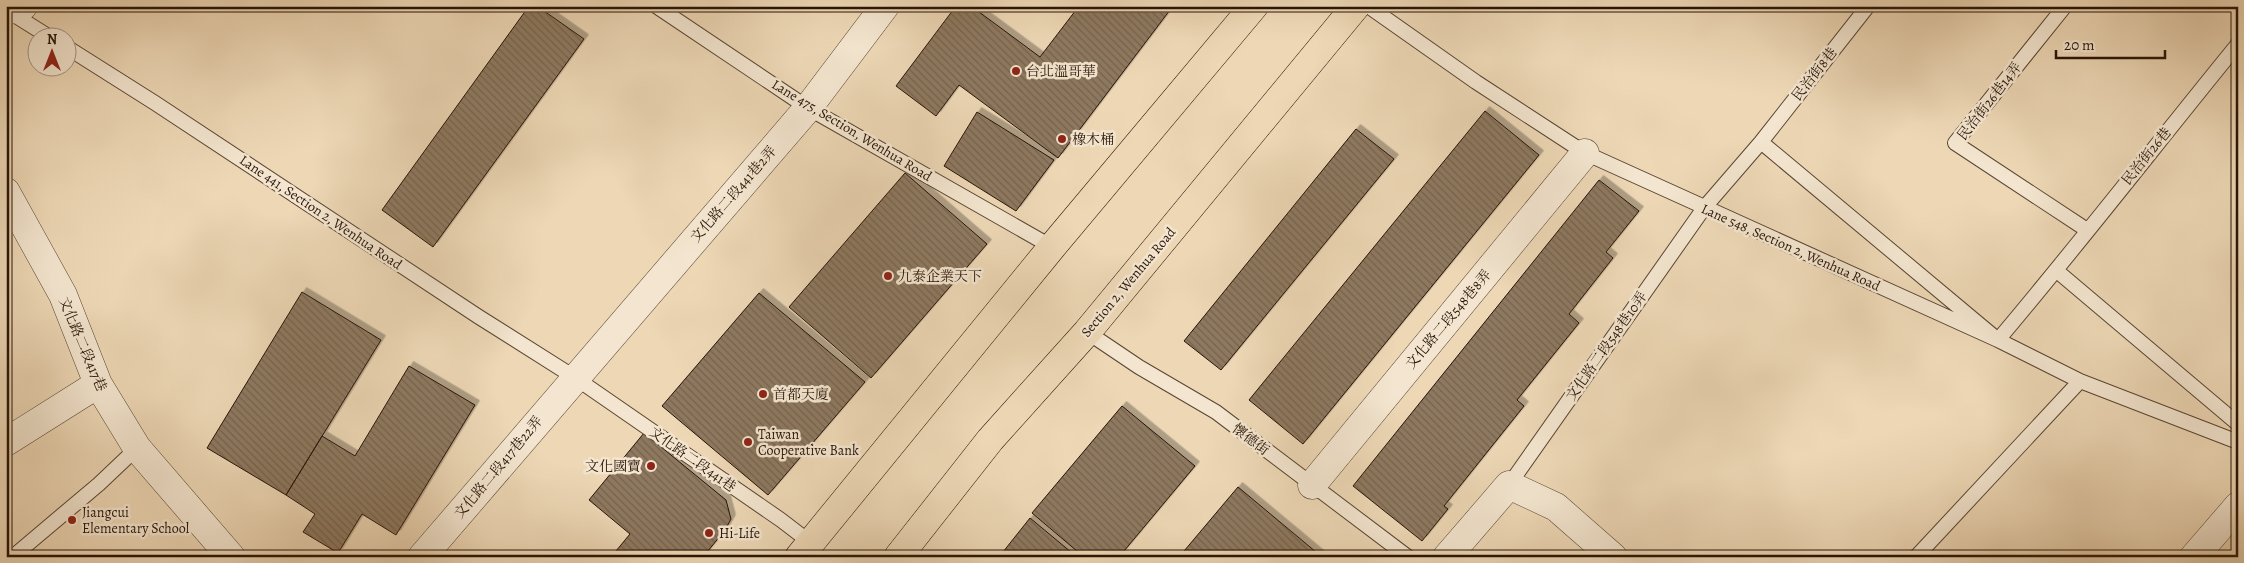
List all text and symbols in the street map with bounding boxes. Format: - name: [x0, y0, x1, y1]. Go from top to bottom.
- north arrow: [28, 28, 78, 78]
- scale bar: [2056, 28, 2165, 60]
- text: N: [47, 30, 57, 49]
- text: 20 m: [2064, 35, 2095, 55]
- street label: 民治街8巷: [1788, 44, 1841, 105]
- street label: 民治街26巷14弄: [1953, 58, 2026, 144]
- place label: 台北溫哥華: [1026, 62, 1096, 81]
- marker: 台北溫哥華: [1010, 65, 1022, 77]
- street label: Lane 475, Section, Wenhua Road: [768, 75, 936, 186]
- street label: 民治街26巷: [2117, 123, 2176, 189]
- place label: 橡木桶: [1072, 130, 1114, 149]
- marker: 橡木桶: [1056, 133, 1068, 145]
- street label: 文化路二段441巷2弄: [686, 142, 781, 247]
- street label: Lane 441, Section 2, Wenhua Road: [236, 151, 406, 274]
- street label: Lane 548, Section 2, Wenhua Road: [1698, 199, 1884, 296]
- street label: Section 2, Wenhua Road: [1077, 223, 1180, 341]
- street label: 文化路二段548巷8弄: [1401, 266, 1495, 373]
- place label: 九泰企業天下: [898, 267, 982, 286]
- marker: 九泰企業天下: [882, 270, 894, 282]
- street label: 文化路二段548巷10弄: [1562, 288, 1651, 405]
- street label: 文化路二段417巷: [54, 294, 111, 394]
- place label: 首都天廈: [773, 385, 829, 404]
- marker: 首都天廈: [757, 388, 769, 400]
- street label: 文化路二段417巷22弄: [450, 412, 547, 523]
- street label: 懷德街: [1228, 419, 1273, 460]
- street label: 文化路二段441巷: [646, 423, 740, 496]
- place label: Taiwan Cooperative Bank: [758, 425, 859, 460]
- marker: Taiwan Cooperative Bank: [742, 436, 754, 448]
- place label: 文化國寶: [585, 457, 641, 476]
- marker: 文化國寶: [645, 460, 657, 472]
- place label: Jiangcui Elementary School: [82, 503, 190, 538]
- marker: Jiangcui Elementary School: [66, 514, 78, 526]
- place label: Hi-Life: [719, 524, 760, 543]
- marker: Hi-Life: [703, 527, 715, 539]

